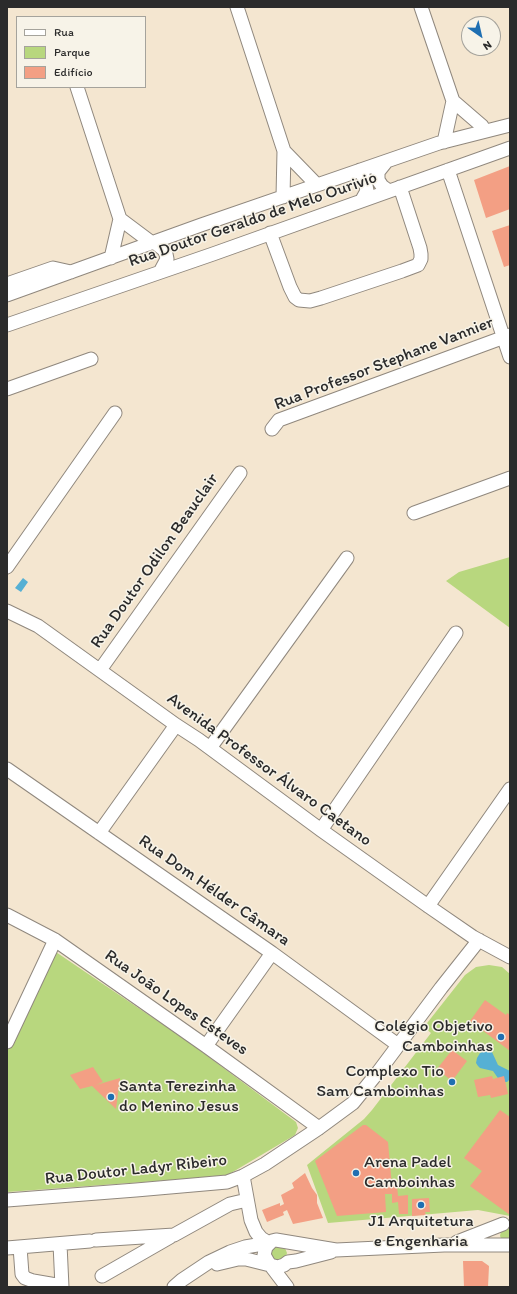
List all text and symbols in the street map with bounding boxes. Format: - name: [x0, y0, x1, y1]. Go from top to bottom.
- legend: [16, 16, 146, 88]
- north arrow: [461, 16, 501, 56]
- text: Rua: [54, 25, 74, 39]
- text: N: [481, 38, 494, 53]
- text: Parque: [54, 45, 90, 59]
- text: Edifício: [54, 65, 93, 79]
- street label: Rua Doutor Geraldo de Melo Ourivio: [126, 168, 380, 272]
- street label: Rua Professor Stephane Vannier: [271, 313, 497, 415]
- street label: Rua Doutor Odilon Beauclair: [87, 470, 223, 652]
- street label: Avenida Professor Álvaro Caetano: [163, 689, 375, 851]
- street label: Rua Dom Hélder Câmara: [134, 831, 294, 951]
- street label: Rua João Lopes Esteves: [100, 946, 252, 1060]
- place label: Colégio Objetivo Camboinhas: [374, 1017, 493, 1057]
- marker: Colégio Objetivo Camboinhas: [496, 1032, 506, 1042]
- place label: Complexo Tio Sam Camboinhas: [316, 1062, 444, 1102]
- place label: Santa Terezinha do Menino Jesus: [119, 1077, 239, 1117]
- marker: Complexo Tio Sam Camboinhas: [447, 1077, 457, 1087]
- marker: Santa Terezinha do Menino Jesus: [106, 1092, 116, 1102]
- street label: Rua Doutor Ladyr Ribeiro: [44, 1150, 228, 1190]
- place label: Arena Padel Camboinhas: [364, 1153, 455, 1193]
- marker: Arena Padel Camboinhas: [351, 1168, 361, 1178]
- marker: J1 Arquitetura e Engenharia: [416, 1200, 426, 1210]
- place label: J1 Arquitetura e Engenharia: [368, 1212, 474, 1252]

